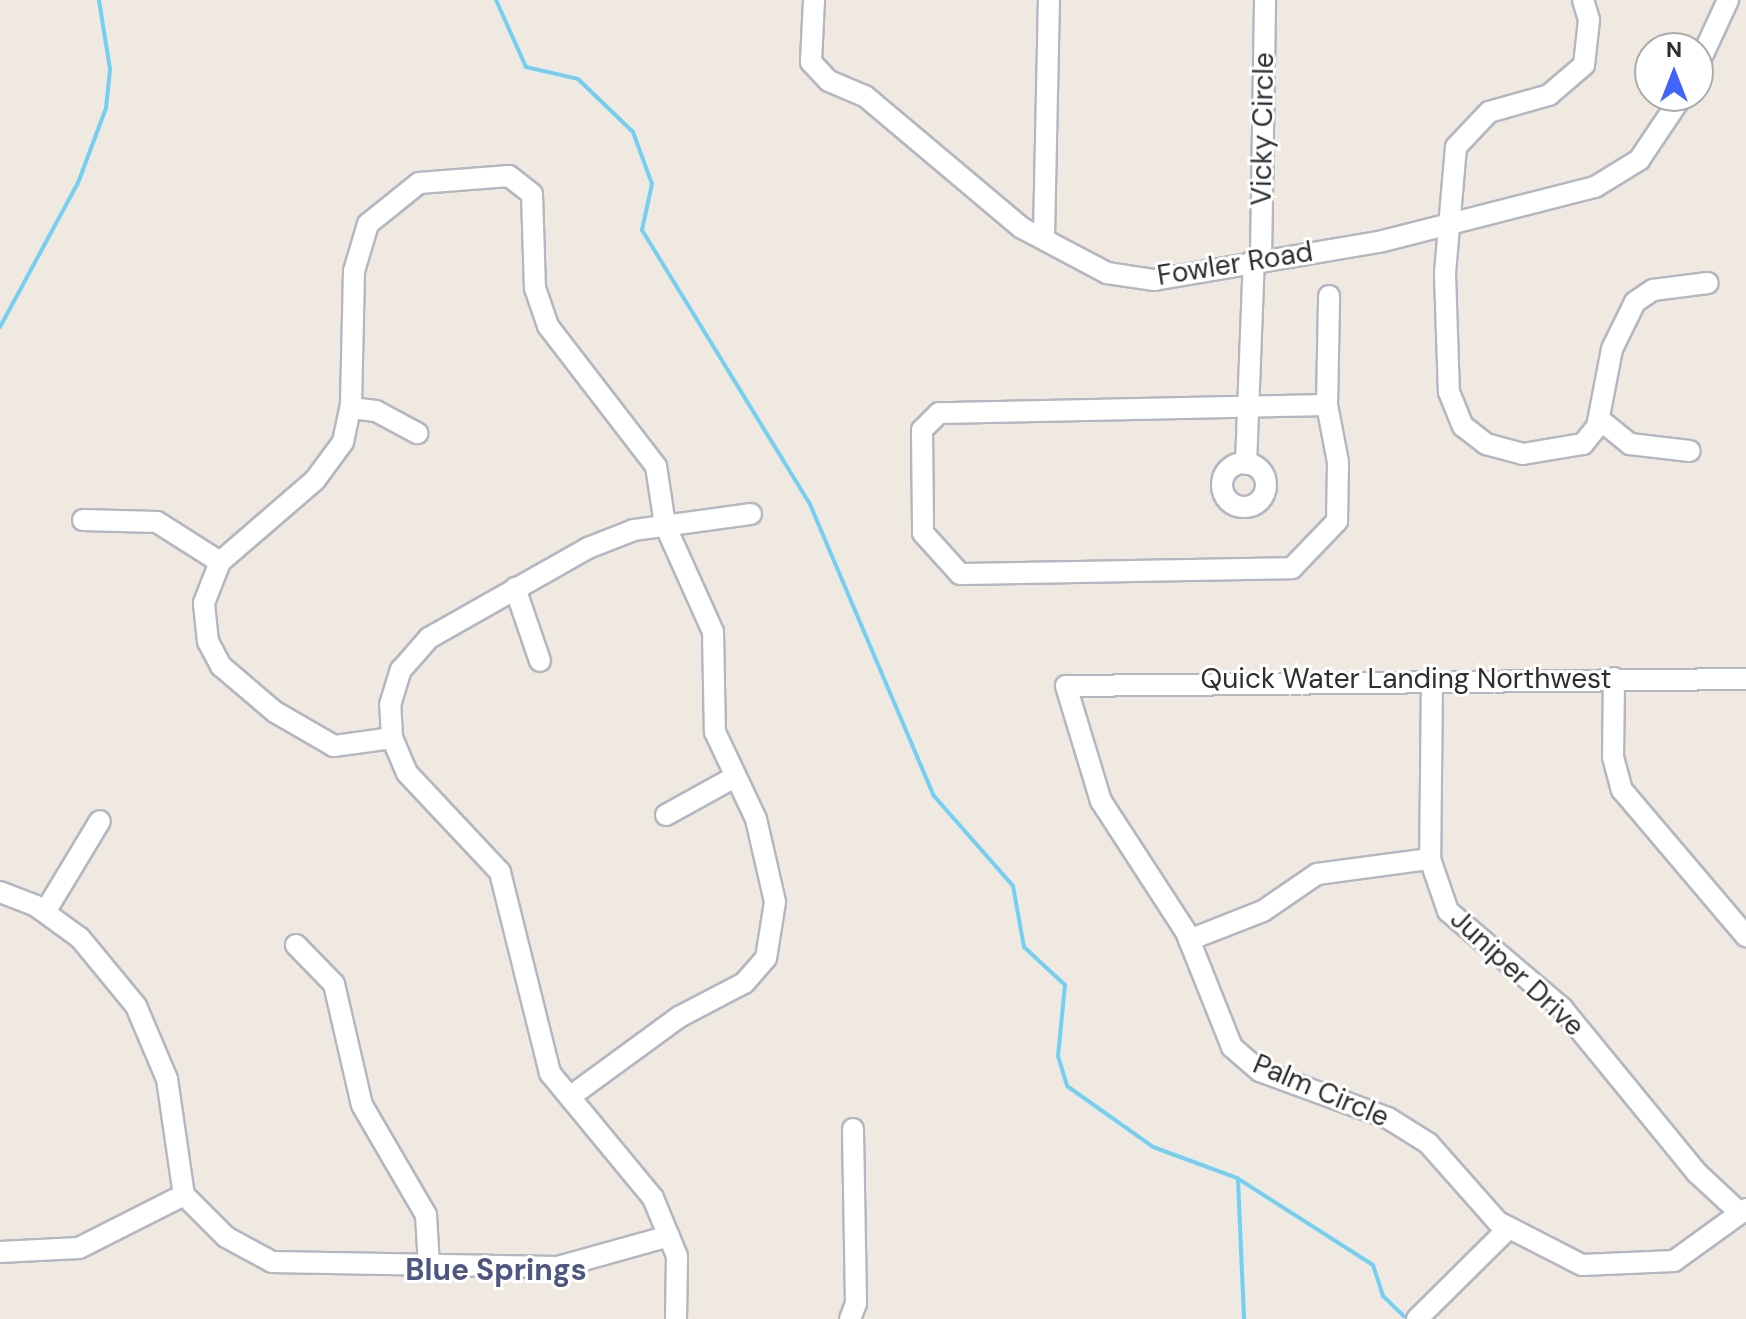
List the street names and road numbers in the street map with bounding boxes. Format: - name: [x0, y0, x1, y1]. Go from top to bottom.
- street label: Vicky Circle: [1245, 52, 1281, 206]
- street label: Fowler Road: [1155, 235, 1315, 293]
- street label: Quick Water Landing Northwest: [1201, 662, 1611, 696]
- street label: Juniper Drive: [1443, 903, 1591, 1043]
- street label: Palm Circle: [1248, 1047, 1394, 1135]

